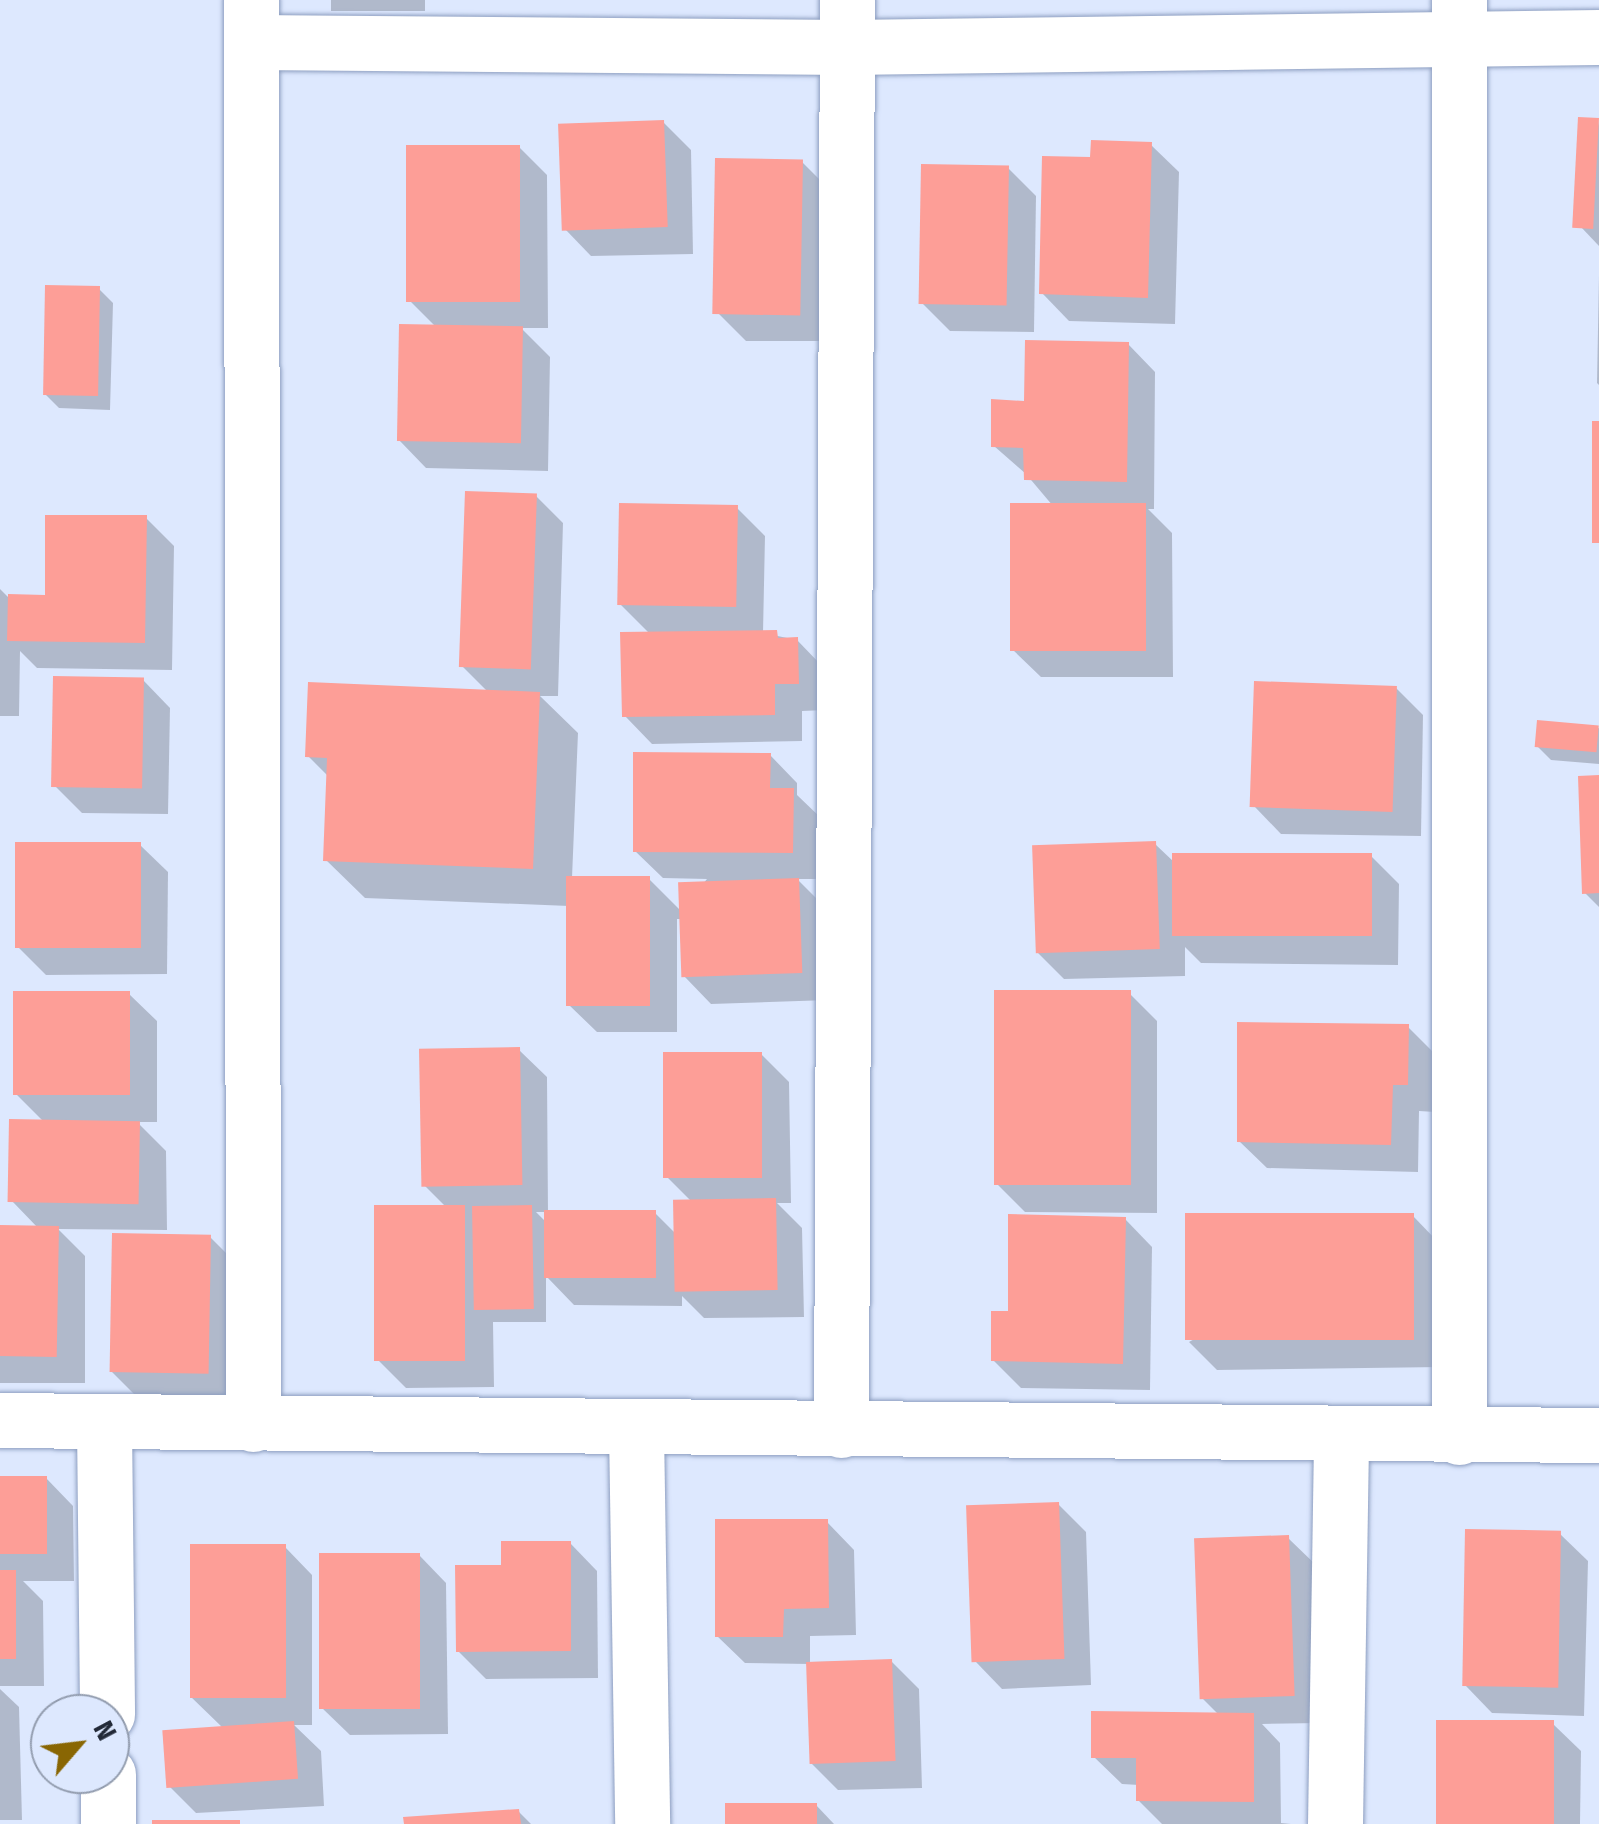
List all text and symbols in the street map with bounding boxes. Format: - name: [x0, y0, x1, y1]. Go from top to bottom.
- north arrow: [30, 1694, 130, 1794]
- text: N: [87, 1715, 124, 1746]

